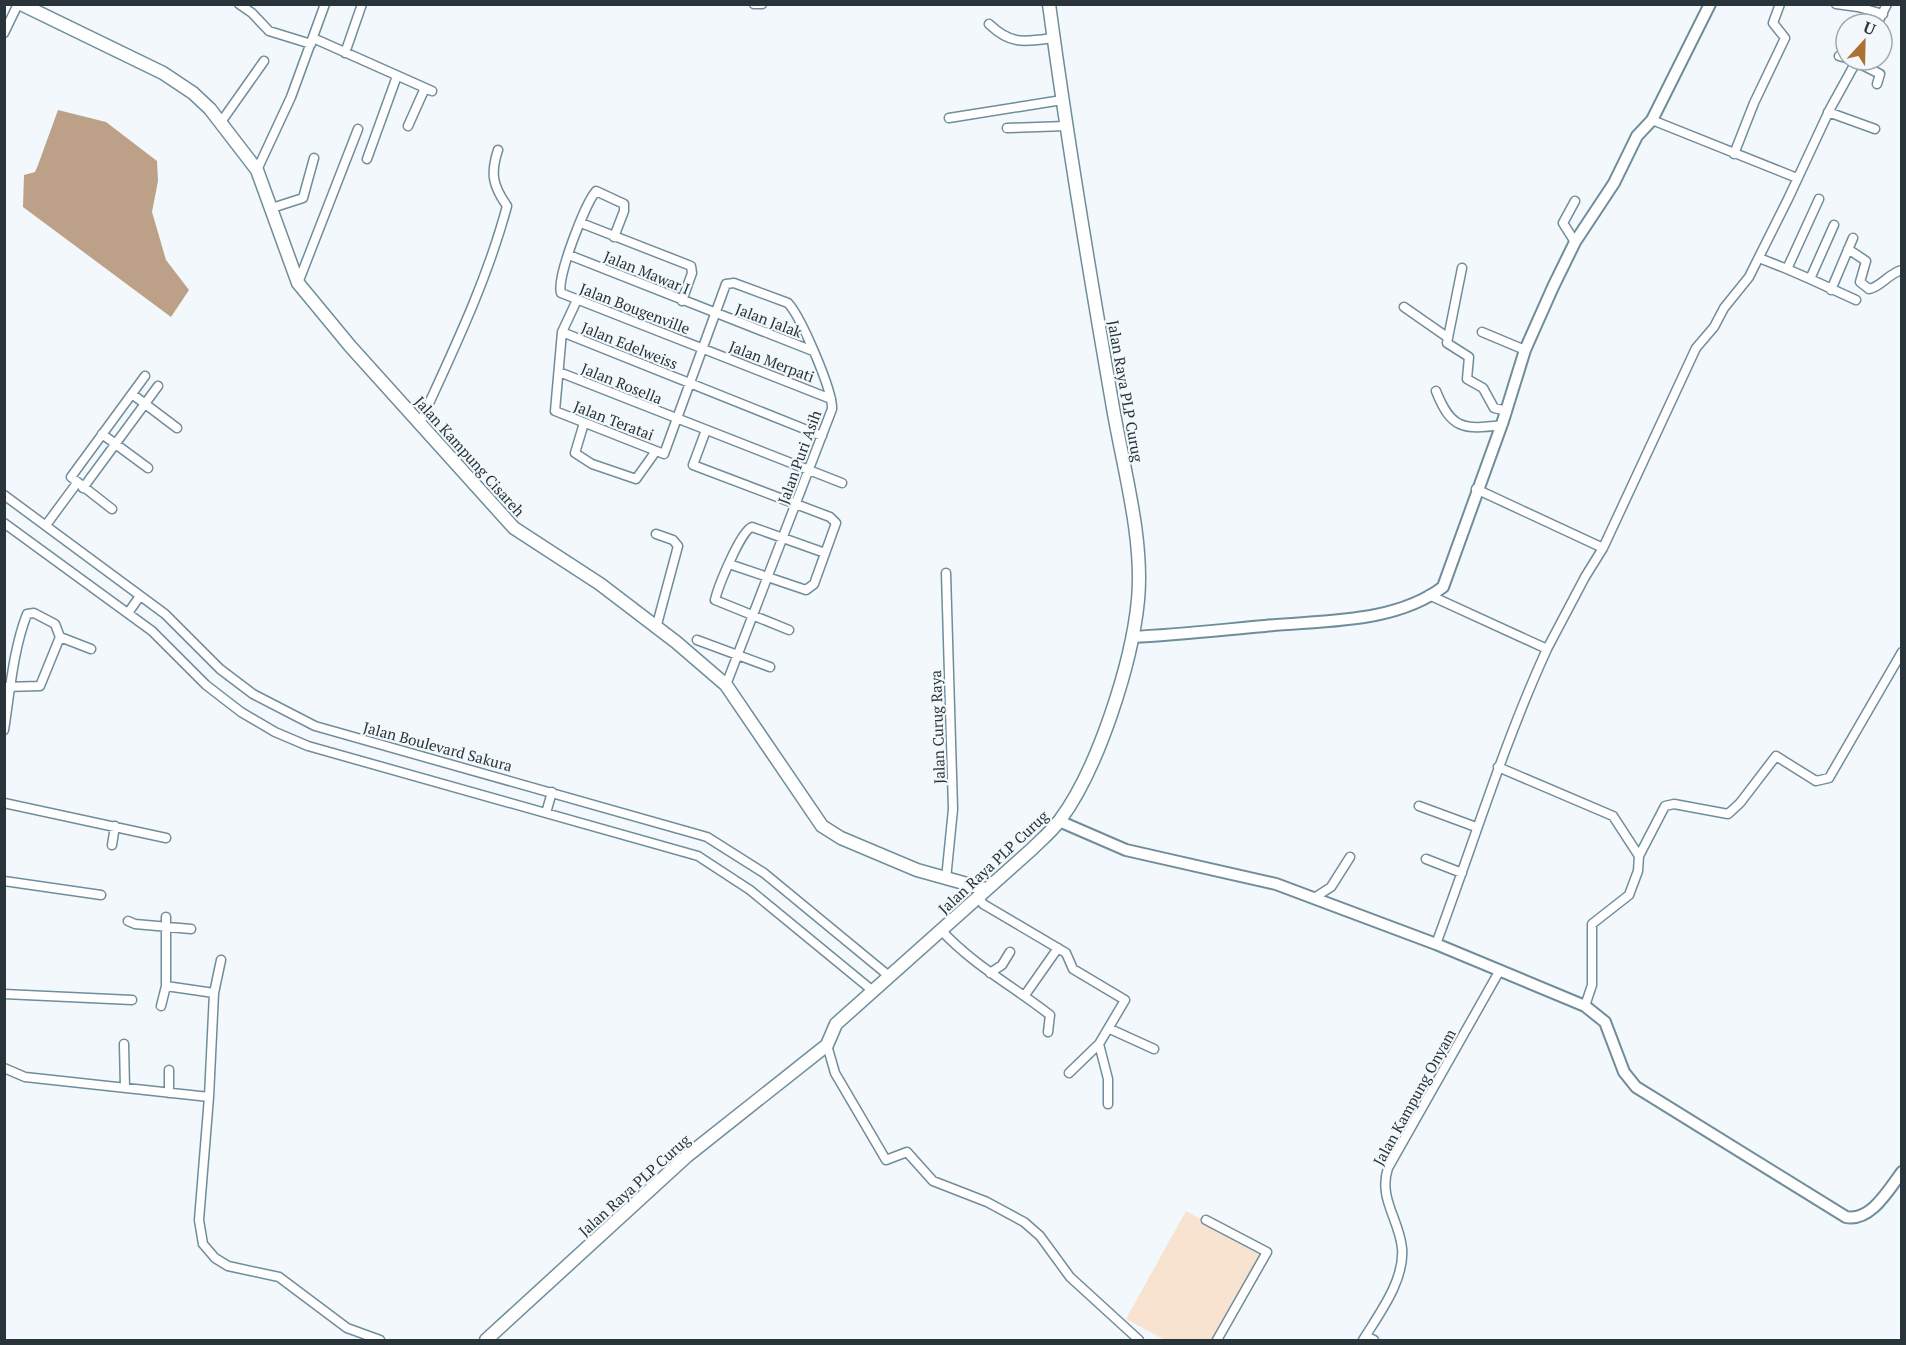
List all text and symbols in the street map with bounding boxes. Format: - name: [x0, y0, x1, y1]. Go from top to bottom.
- north arrow: [1834, 12, 1894, 72]
- text: U: [1860, 16, 1880, 41]
- street label: Jalan Mawar I: [601, 246, 693, 298]
- street label: Jalan Bougenville: [577, 278, 693, 338]
- street label: Jalan Jalak: [733, 298, 805, 342]
- street label: Jalan Edelweiss: [579, 317, 681, 373]
- street label: Jalan Raya PLP Curug: [1104, 319, 1149, 465]
- street label: Jalan Merpati: [727, 336, 817, 386]
- street label: Jalan Rosella: [579, 358, 666, 408]
- street label: Jalan Kampung Cisareh: [411, 392, 530, 521]
- street label: Jalan Teratai: [571, 396, 657, 444]
- street label: Jalan Puri Asih: [773, 407, 825, 507]
- street label: Jalan Curug Raya: [925, 669, 949, 784]
- street label: Jalan Boulevard Sakura: [361, 716, 515, 776]
- street label: Jalan Raya PLP Curug: [934, 805, 1053, 918]
- street label: Jalan Kampung Onyam: [1368, 1025, 1460, 1169]
- street label: Jalan Raya PLP Curug: [574, 1129, 695, 1240]

